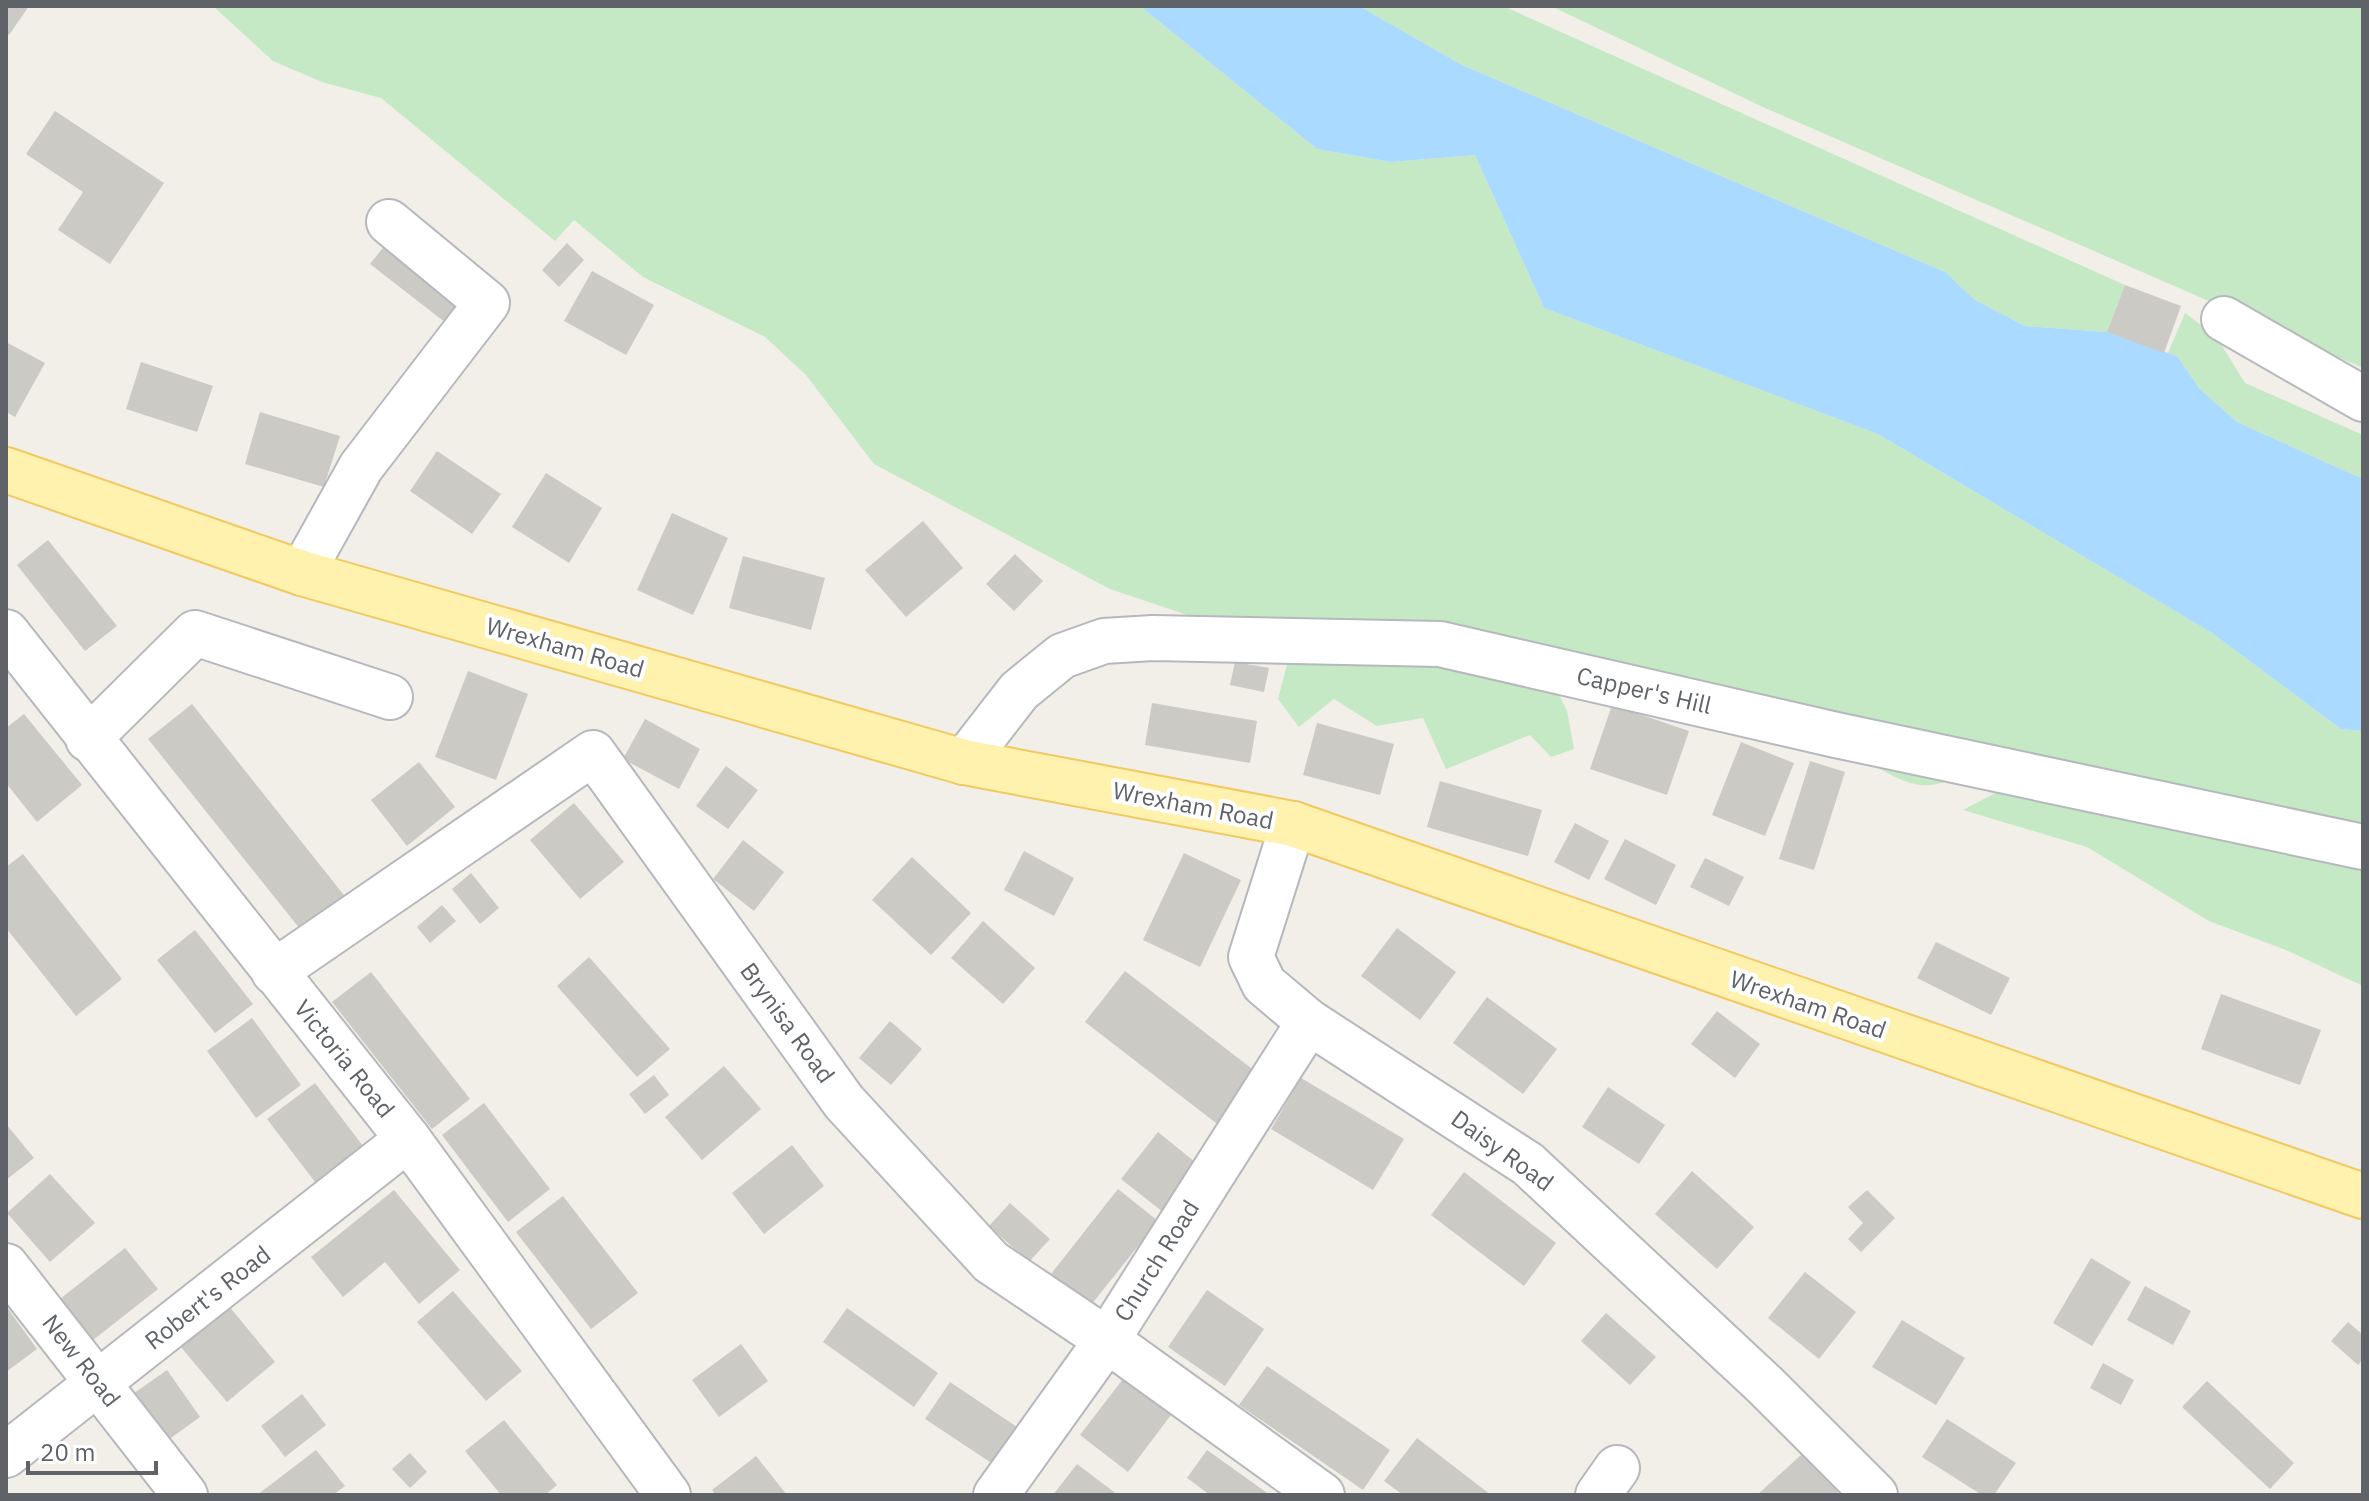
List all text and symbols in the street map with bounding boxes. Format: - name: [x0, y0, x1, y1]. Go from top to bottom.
- street label: Wrexham Road: [482, 609, 648, 685]
- street label: Capper's Hill: [1574, 659, 1715, 721]
- street label: Wrexham Road: [1110, 774, 1276, 836]
- street label: Brynisa Road: [733, 956, 842, 1089]
- street label: Wrexham Road: [1726, 962, 1891, 1046]
- street label: Victoria Road: [287, 993, 402, 1124]
- street label: Daisy Road: [1445, 1102, 1560, 1198]
- street label: Church Road: [1106, 1194, 1206, 1327]
- street label: Robert's Road: [138, 1238, 277, 1356]
- street label: New Road: [36, 1307, 128, 1413]
- scale bar: [28, 1425, 156, 1475]
- text: 20 m: [40, 1436, 95, 1468]

